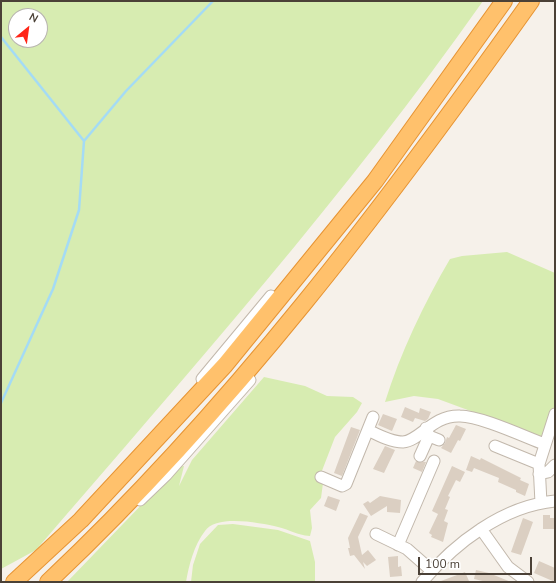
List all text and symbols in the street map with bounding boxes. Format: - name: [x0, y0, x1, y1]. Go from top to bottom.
- north arrow: [8, 8, 48, 48]
- text: N: [26, 9, 41, 26]
- scale bar: [420, 549, 534, 575]
- text: 100 m: [425, 556, 460, 572]

